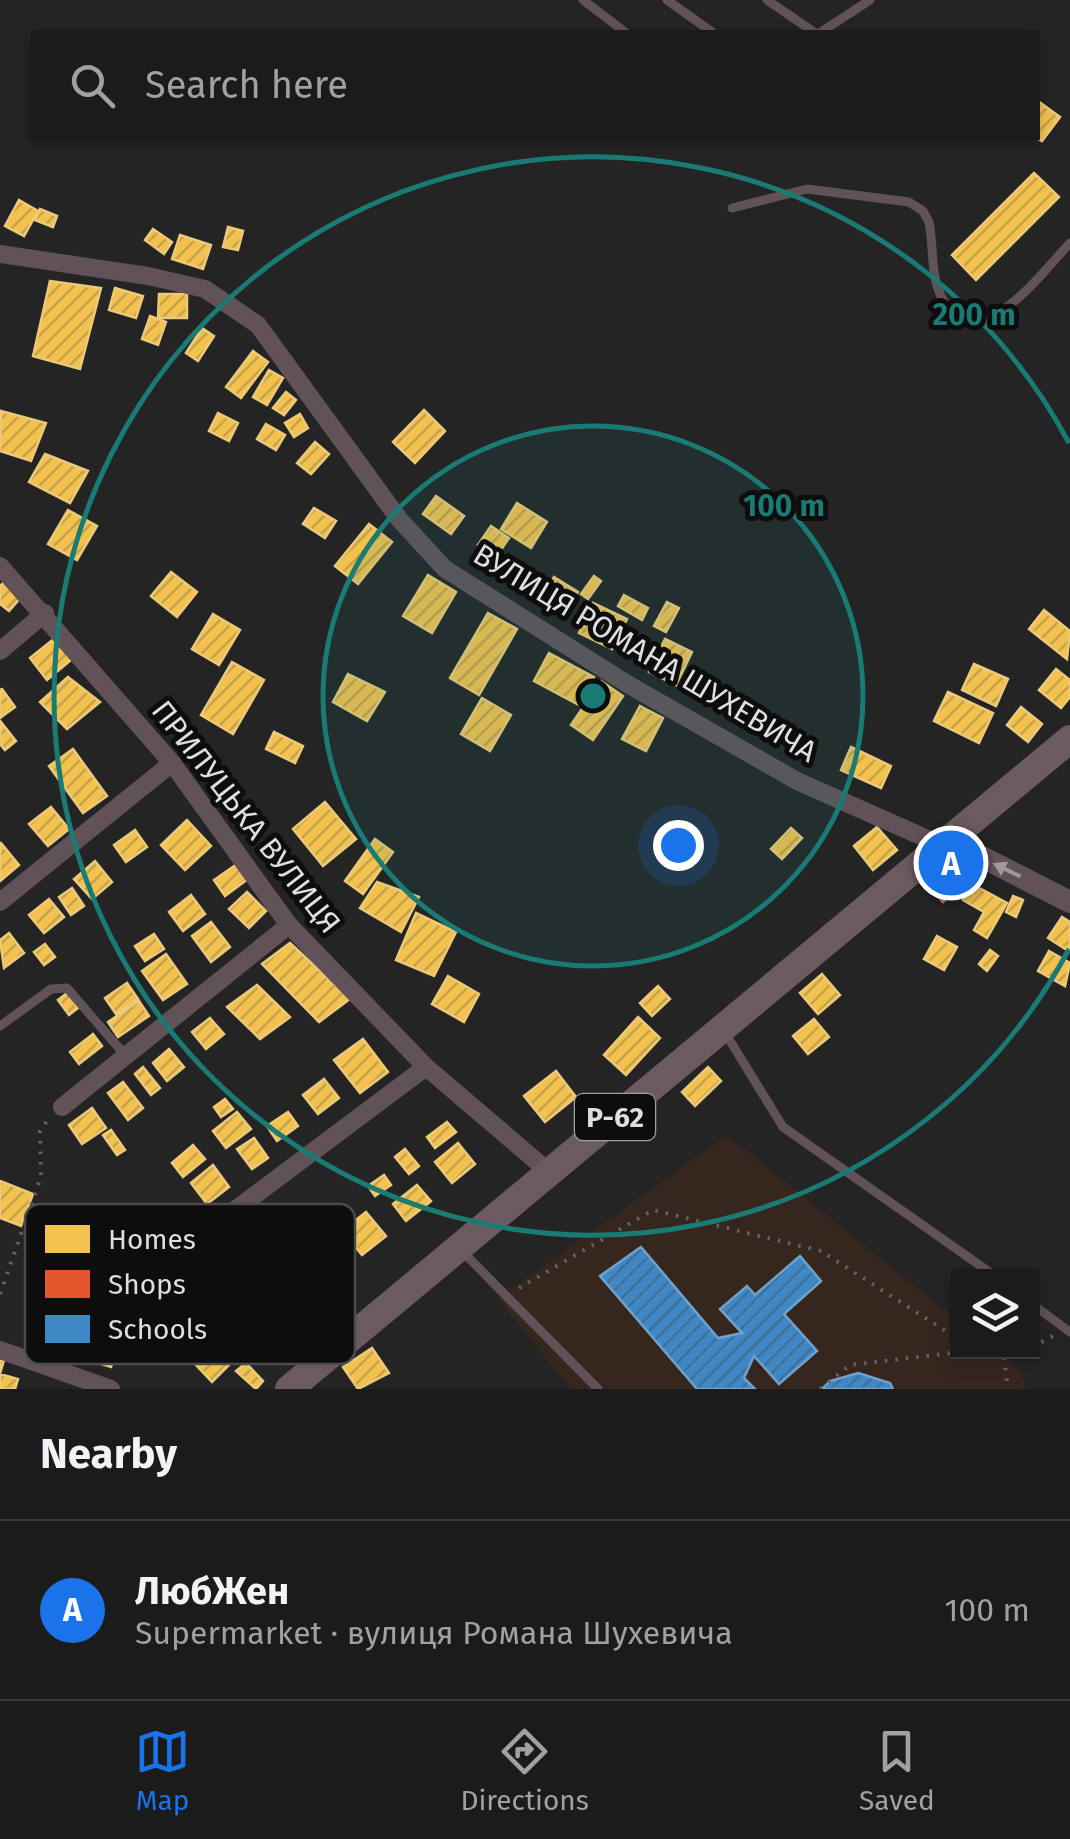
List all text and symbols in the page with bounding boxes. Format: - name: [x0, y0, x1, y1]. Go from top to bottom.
- search box: [30, 30, 1040, 140]
- icon: search: [65, 58, 120, 113]
- text: Search here: [145, 62, 348, 108]
- text: 200 m: [932, 297, 1016, 333]
- text: 100 m: [743, 488, 825, 524]
- street label: ВУЛИЦЯ РОМАНА ШУХЕВИЧА: [467, 536, 824, 770]
- centre of rings: [575, 678, 611, 714]
- street label: ПРИЛУЦЬКА ВУЛИЦЯ: [144, 693, 348, 941]
- your location: [653, 820, 704, 871]
- pin: A: [918, 826, 984, 900]
- one-way arrow: [992, 861, 1021, 878]
- road number: Р-62: [575, 1094, 655, 1140]
- legend: [25, 1204, 355, 1364]
- text: Homes: [108, 1223, 196, 1256]
- text: Shops: [108, 1268, 186, 1301]
- map controls: [950, 1269, 1040, 1359]
- button: layers: [950, 1269, 1040, 1359]
- text: Schools: [108, 1313, 207, 1346]
- text: Nearby: [40, 1429, 177, 1479]
- text: ЛюбЖен: [135, 1568, 289, 1614]
- text: A: [63, 1591, 82, 1629]
- text: 100 m: [945, 1591, 1030, 1629]
- text: Supermarket · вулиця Романа Шухевича: [135, 1614, 733, 1652]
- tab: Map: [135, 1724, 190, 1817]
- tab: Directions: [460, 1724, 589, 1817]
- tab: Saved: [859, 1724, 935, 1817]

